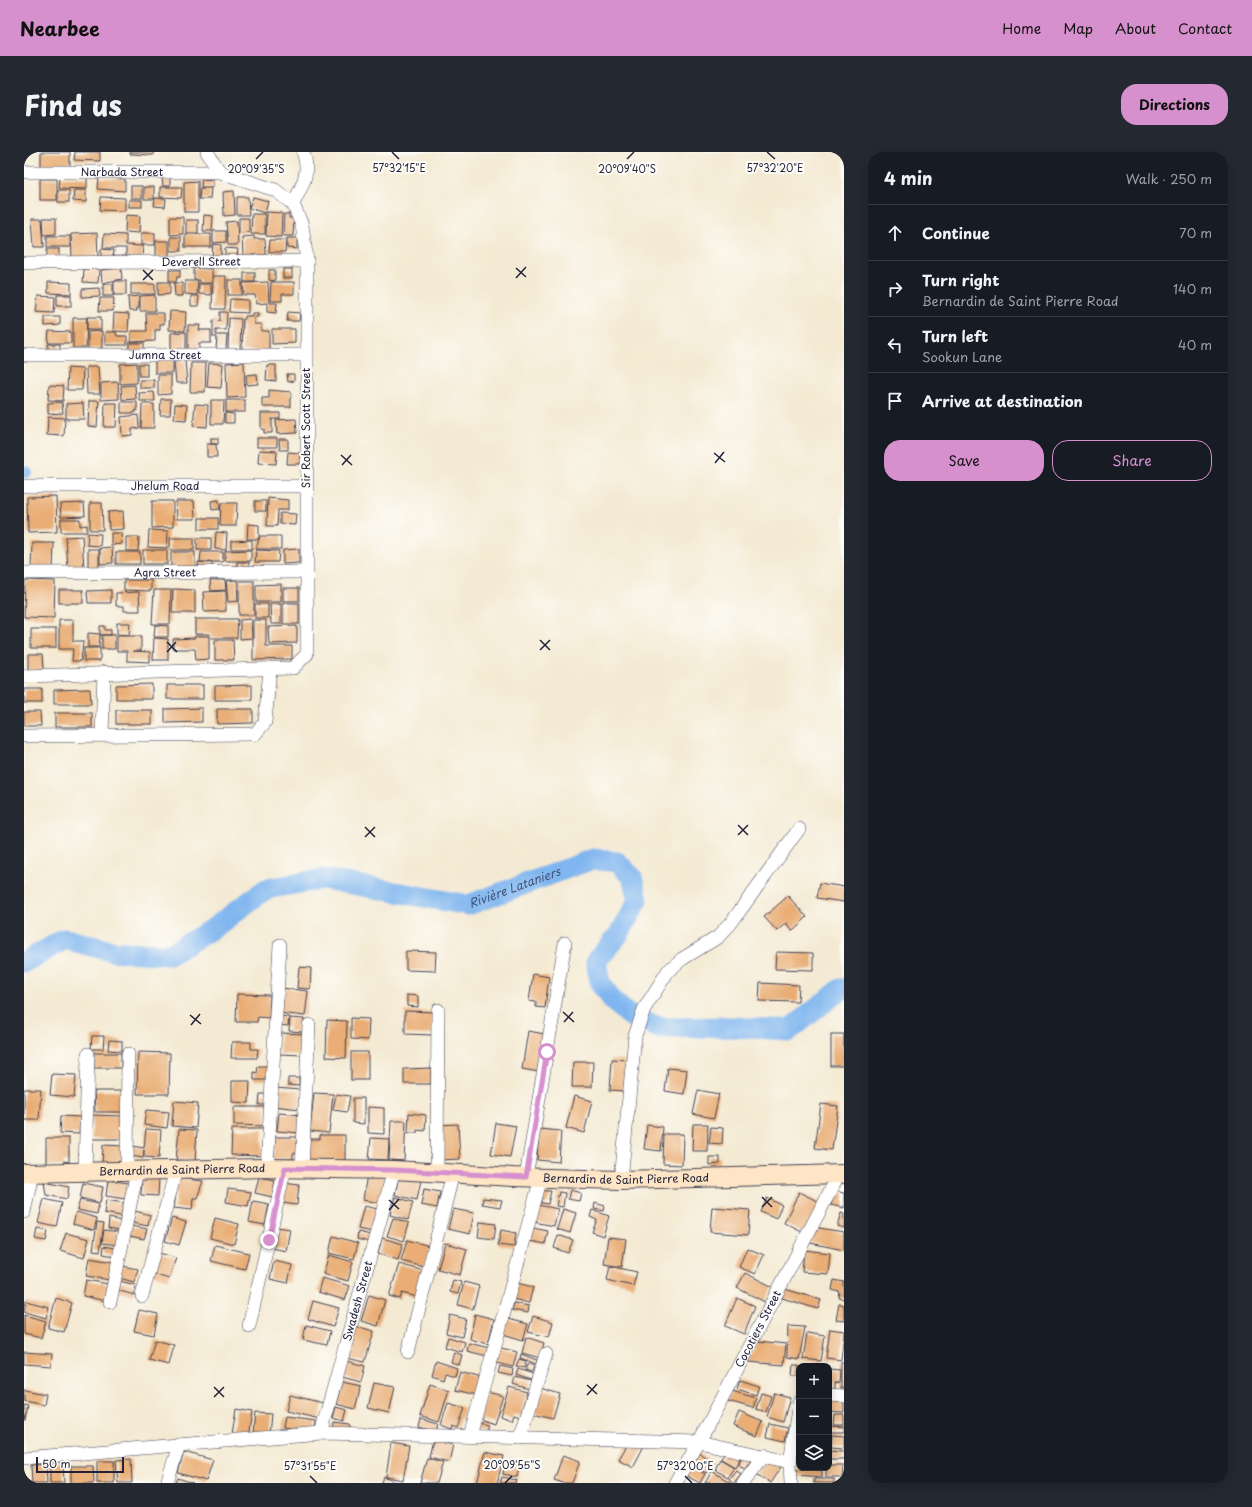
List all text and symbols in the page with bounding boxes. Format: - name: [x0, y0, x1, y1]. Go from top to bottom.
- text: Nearbee: [20, 14, 100, 42]
- text: Home: [1002, 18, 1041, 39]
- text: Map: [1063, 18, 1093, 39]
- text: About: [1115, 18, 1156, 39]
- text: Contact: [1178, 18, 1232, 39]
- text: Find us: [24, 83, 122, 126]
- button: Directions: [1121, 84, 1228, 125]
- text: 57°32'15"E: [372, 160, 426, 175]
- text: 57°32'20"E: [747, 160, 803, 175]
- text: 20°09'35"S: [227, 161, 285, 176]
- text: 20°09'40"S: [598, 161, 656, 176]
- street label: Narbada Street: [81, 163, 164, 180]
- text: 4 min: [884, 165, 932, 191]
- text: Walk · 250 m: [1126, 169, 1212, 188]
- text: Continue: [922, 221, 990, 244]
- icon: ahead: [884, 222, 906, 244]
- text: 70 m: [1179, 223, 1212, 242]
- street label: Deverell Street: [161, 252, 241, 270]
- text: Turn right: [922, 268, 999, 291]
- icon: right: [884, 278, 906, 300]
- text: 140 m: [1173, 279, 1212, 298]
- text: Bernardin de Saint Pierre Road: [922, 291, 1119, 310]
- text: Turn left: [922, 324, 988, 347]
- icon: left: [884, 334, 906, 356]
- text: 40 m: [1178, 335, 1212, 354]
- street label: Jumna Street: [129, 346, 202, 363]
- text: Sookun Lane: [922, 347, 1002, 366]
- street label: Sir Robert Scott Street: [297, 367, 314, 488]
- text: Arrive at destination: [922, 389, 1083, 412]
- icon: arrive: [884, 390, 906, 412]
- button: Save: [884, 440, 1044, 481]
- button: Share: [1052, 440, 1212, 481]
- street label: Jhelum Road: [131, 477, 199, 494]
- street label: Agra Street: [134, 563, 197, 581]
- water label: Rivière Lataniers: [466, 861, 564, 912]
- route start: [538, 1043, 556, 1061]
- street label: Bernardin de Saint Pierre Road: [99, 1159, 265, 1179]
- street label: Bernardin de Saint Pierre Road: [542, 1169, 709, 1188]
- route end: [260, 1231, 278, 1249]
- street label: Swadesh Street: [338, 1258, 377, 1343]
- street label: Cocotiers Street: [730, 1287, 785, 1370]
- map controls: [796, 1363, 832, 1471]
- button: +: [796, 1363, 832, 1399]
- button: −: [796, 1399, 832, 1435]
- button: layers: [796, 1435, 832, 1471]
- scale bar: [36, 1455, 124, 1474]
- text: 50 m: [42, 1455, 71, 1472]
- text: 20°09'55"S: [483, 1457, 541, 1472]
- text: 57°31'55"E: [284, 1458, 336, 1473]
- text: 57°32'00"E: [657, 1458, 713, 1473]

